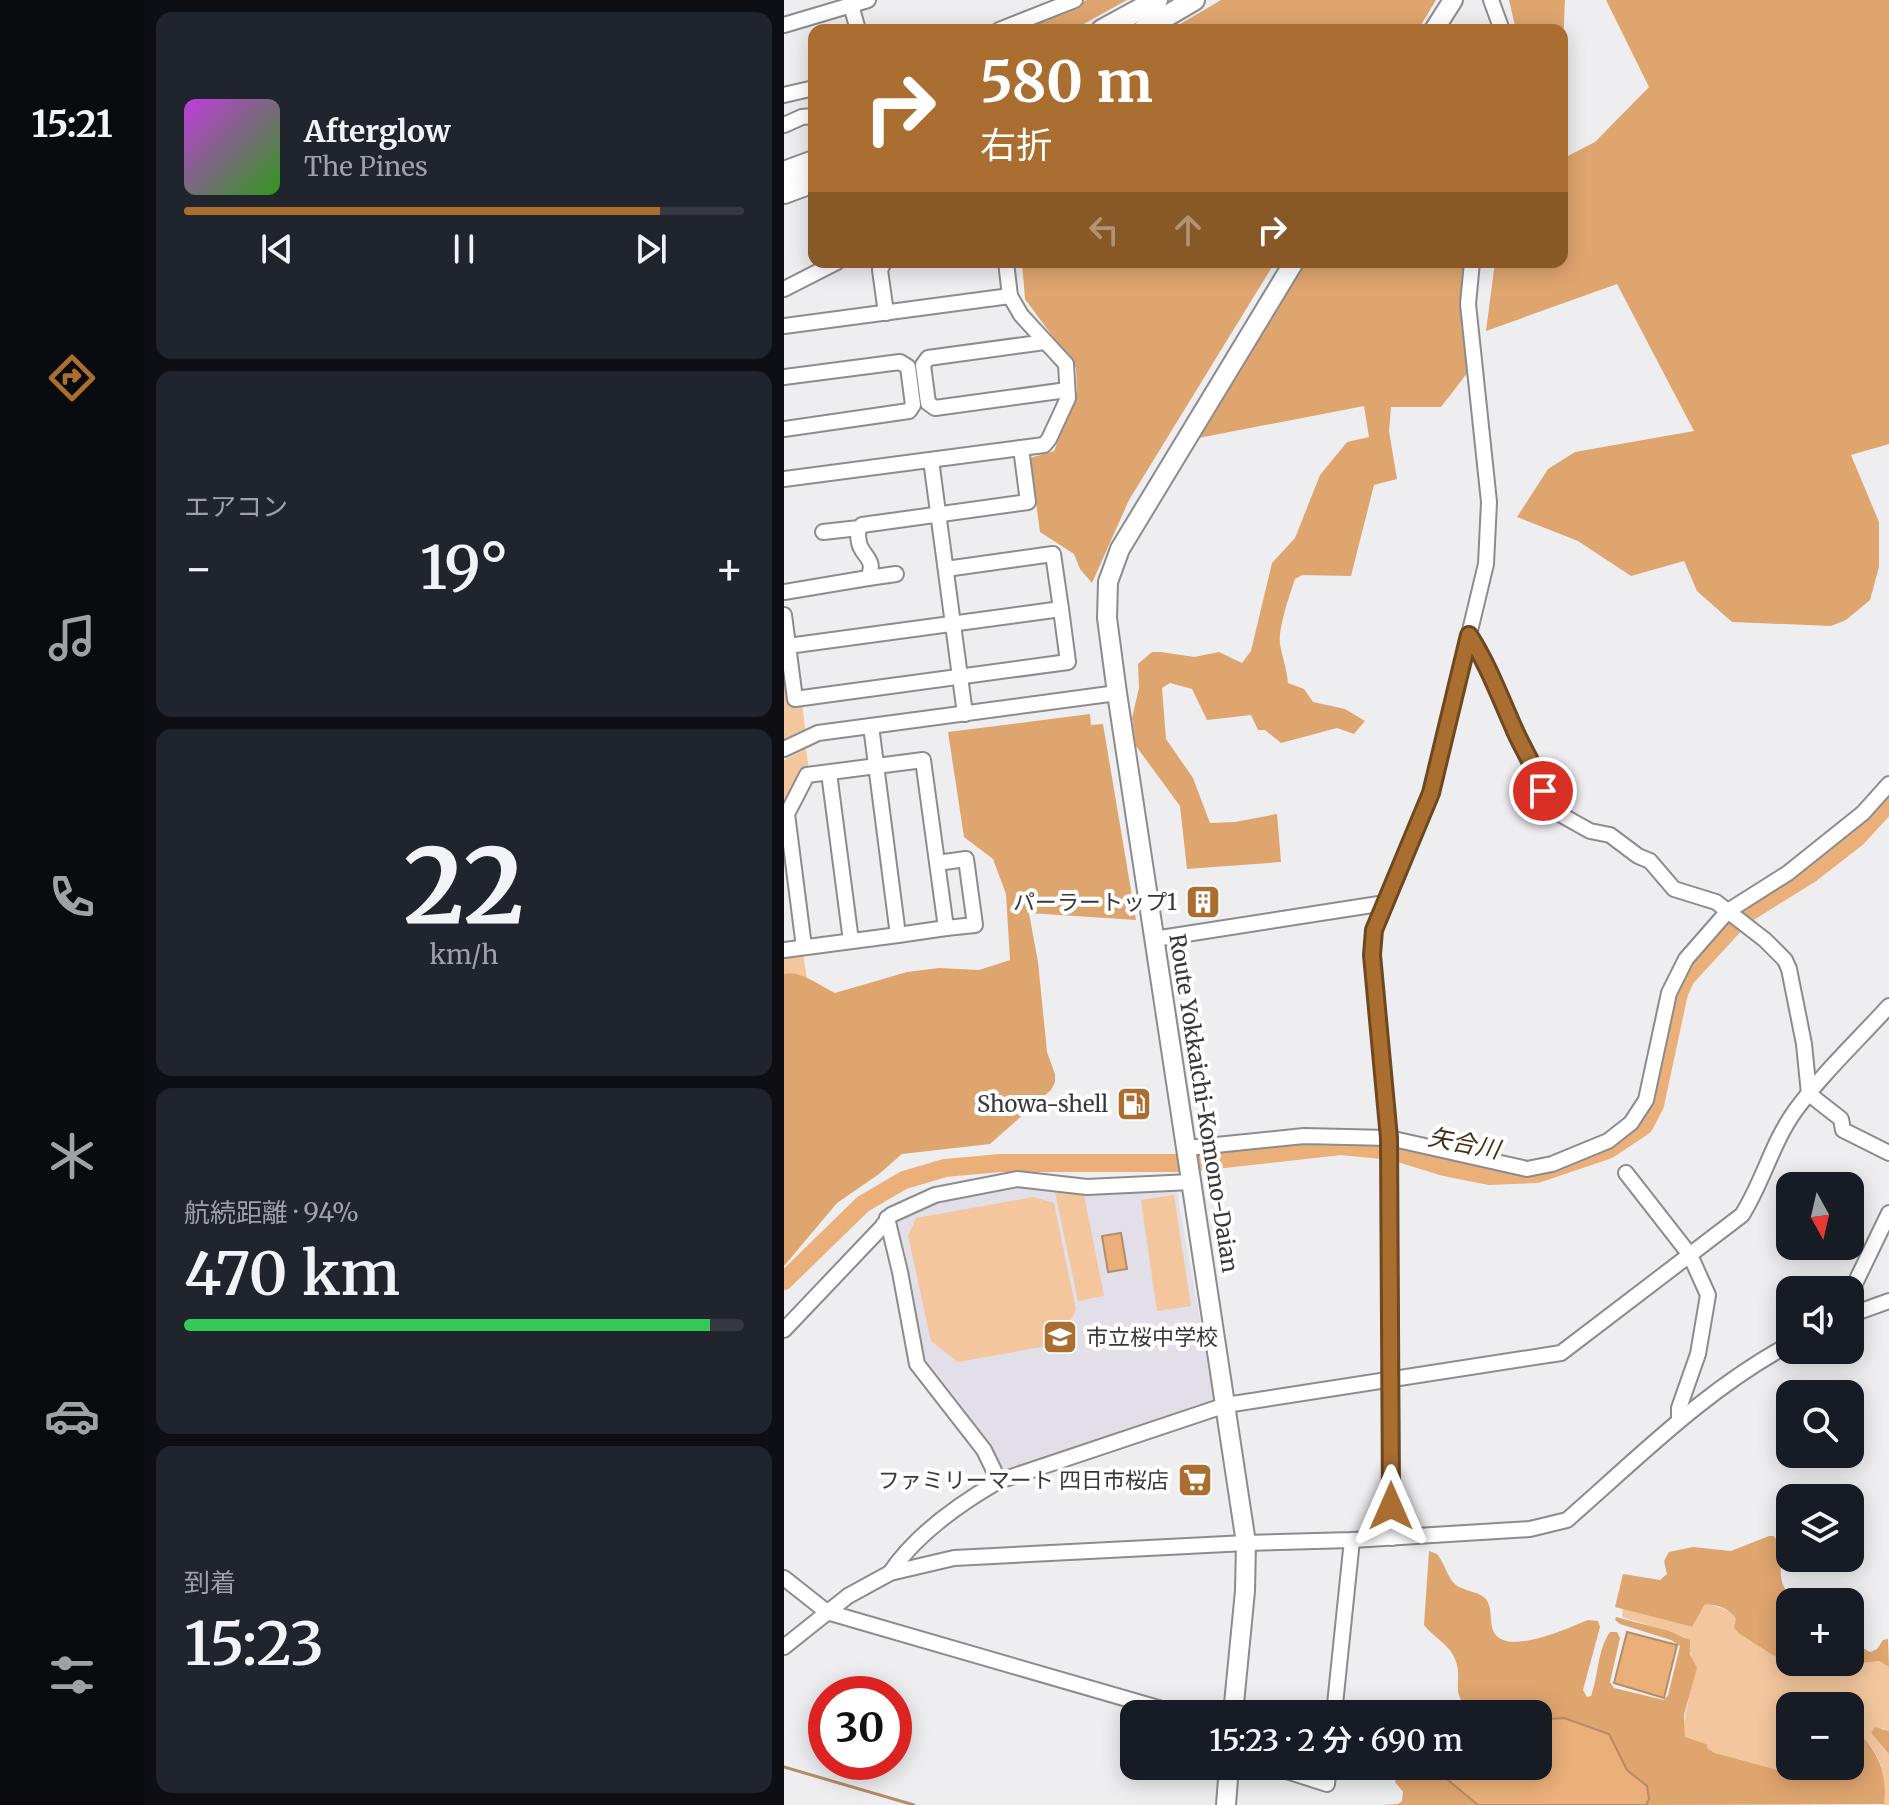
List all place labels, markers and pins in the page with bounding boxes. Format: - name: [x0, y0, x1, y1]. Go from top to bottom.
- pin: [1509, 757, 1577, 825]
- building icon: パーラートップ1: [1184, 883, 1222, 921]
- place label: パーラートップ1: [1013, 888, 1177, 916]
- fuel station icon: Showa-shell: [1115, 1085, 1153, 1123]
- place label: Showa-shell: [977, 1090, 1108, 1118]
- school or university icon: 市立桜中学校: [1041, 1318, 1079, 1356]
- place label: 市立桜中学校: [1086, 1323, 1218, 1351]
- supermarket icon: ファミリーマート 四日市桜店: [1176, 1461, 1214, 1499]
- place label: ファミリーマート 四日市桜店: [878, 1466, 1169, 1494]

